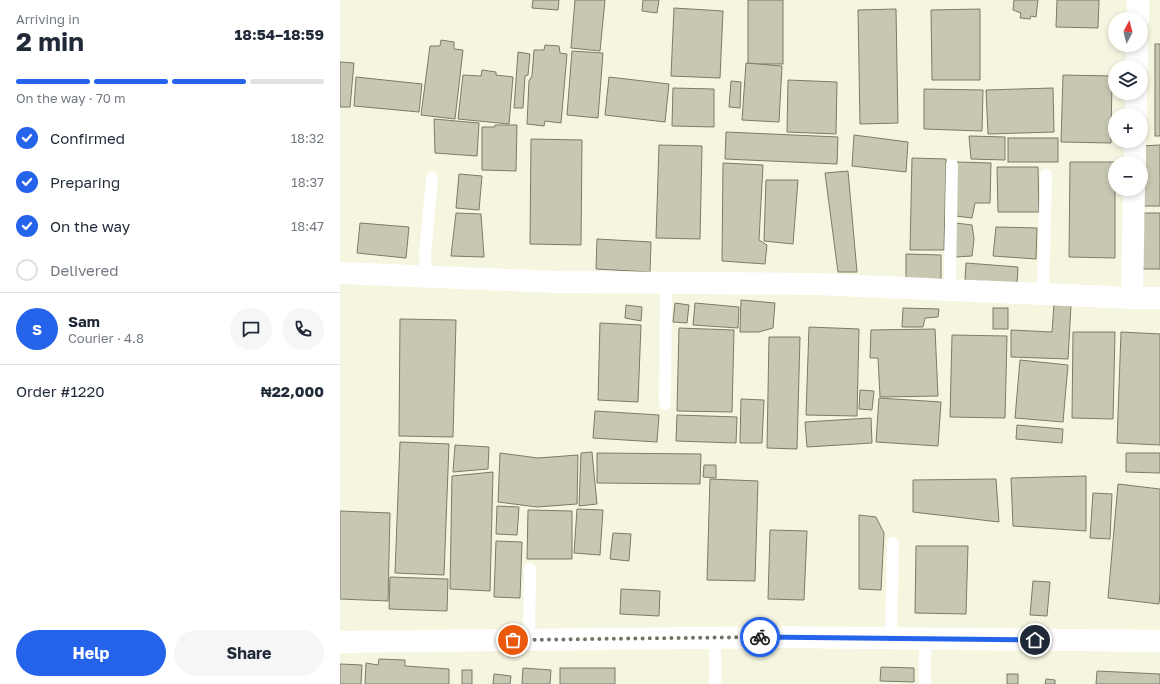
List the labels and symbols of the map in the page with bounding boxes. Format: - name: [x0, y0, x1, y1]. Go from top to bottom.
- north arrow: [1108, 12, 1148, 52]
- courier: [740, 617, 780, 657]
- pin: [496, 623, 530, 657]
- pin: [1018, 623, 1052, 657]

